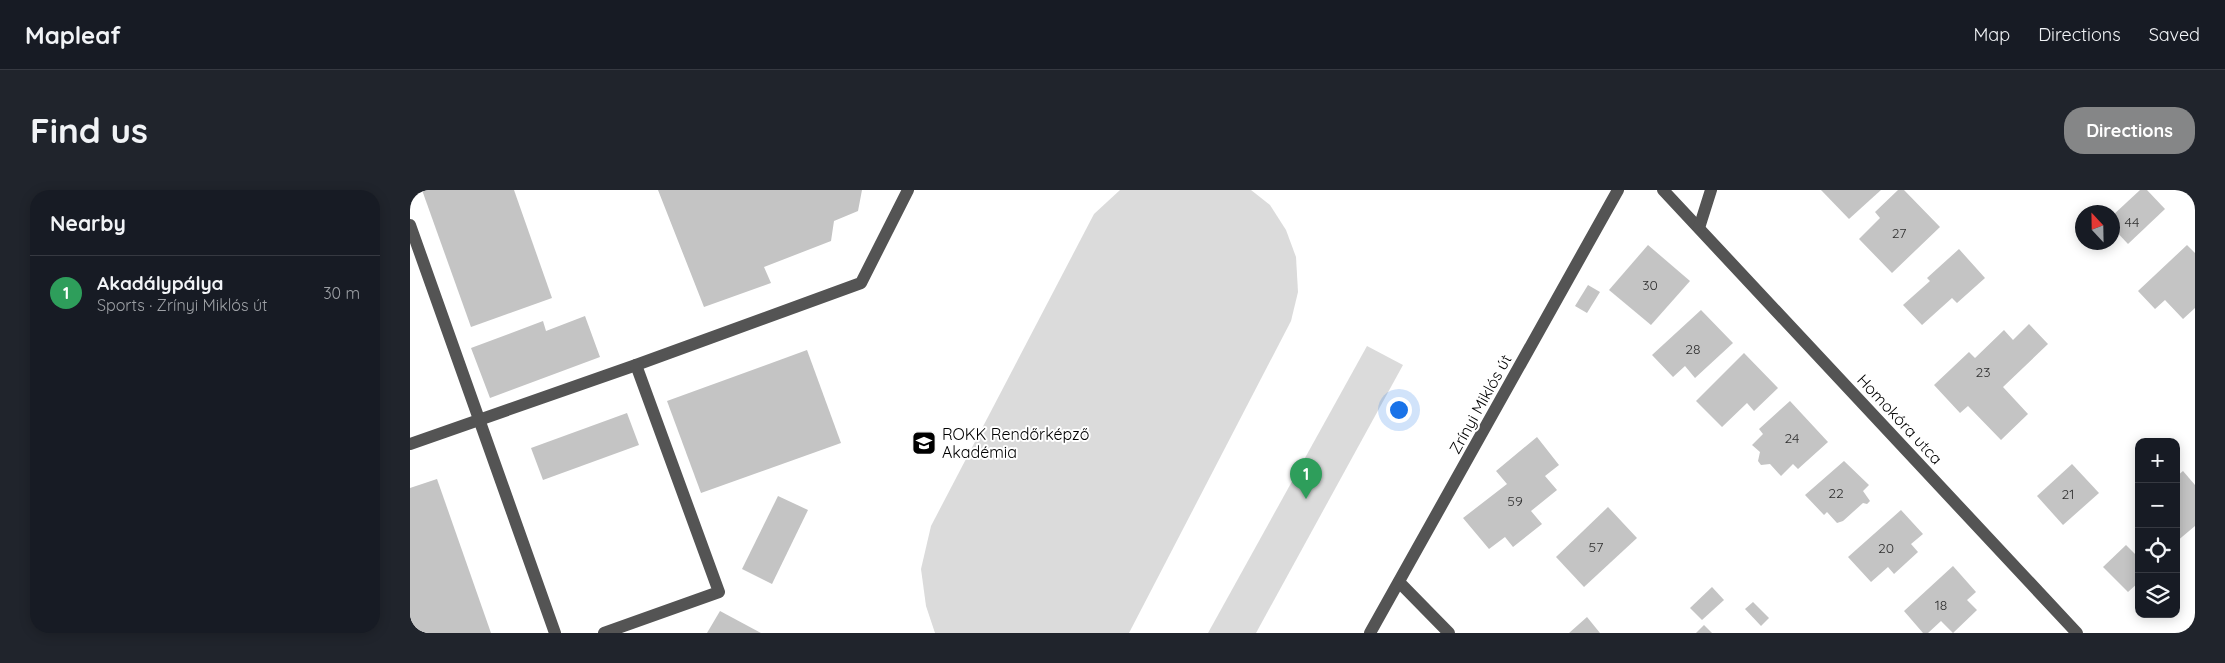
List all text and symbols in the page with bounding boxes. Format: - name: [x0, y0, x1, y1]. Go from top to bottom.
- text: Mapleaf: [25, 20, 121, 50]
- text: Map: [1973, 23, 2010, 46]
- text: Directions: [2038, 23, 2121, 46]
- text: Saved: [2149, 23, 2200, 46]
- button: Directions: [2064, 107, 2195, 154]
- text: Find us: [30, 108, 148, 152]
- north arrow: [2075, 205, 2120, 250]
- text: Nearby: [50, 210, 126, 236]
- house number: 44: [2125, 213, 2139, 231]
- house number: 27: [1892, 224, 1906, 242]
- text: Akadálypálya: [97, 271, 223, 295]
- house number: 30: [1642, 276, 1658, 294]
- text: 1: [63, 283, 69, 303]
- text: 30 m: [323, 283, 360, 303]
- text: Sports · Zrínyi Miklós út: [97, 295, 267, 315]
- house number: 28: [1685, 340, 1701, 358]
- street label: Zrínyi Miklós út: [1444, 351, 1516, 457]
- house number: 23: [1975, 363, 1991, 381]
- street label: Homokóra utca: [1853, 370, 1947, 468]
- your location: [1386, 397, 1412, 423]
- place label: ROKK Rendőrképző Akadémia: [942, 424, 1089, 462]
- house number: 24: [1785, 429, 1799, 447]
- school or university icon: ROKK Rendőrképző Akadémia: [911, 430, 937, 456]
- map controls: [2135, 438, 2180, 618]
- button: +: [2135, 438, 2180, 483]
- pin: 1: [1290, 458, 1322, 499]
- button: −: [2135, 483, 2180, 528]
- house number: 22: [1828, 484, 1844, 502]
- house number: 21: [2062, 485, 2074, 503]
- house number: 59: [1507, 492, 1523, 510]
- button: locate: [2135, 528, 2180, 573]
- house number: 57: [1589, 538, 1603, 556]
- house number: 20: [1878, 539, 1894, 557]
- button: layers: [2135, 573, 2180, 618]
- house number: 18: [1935, 596, 1947, 614]

